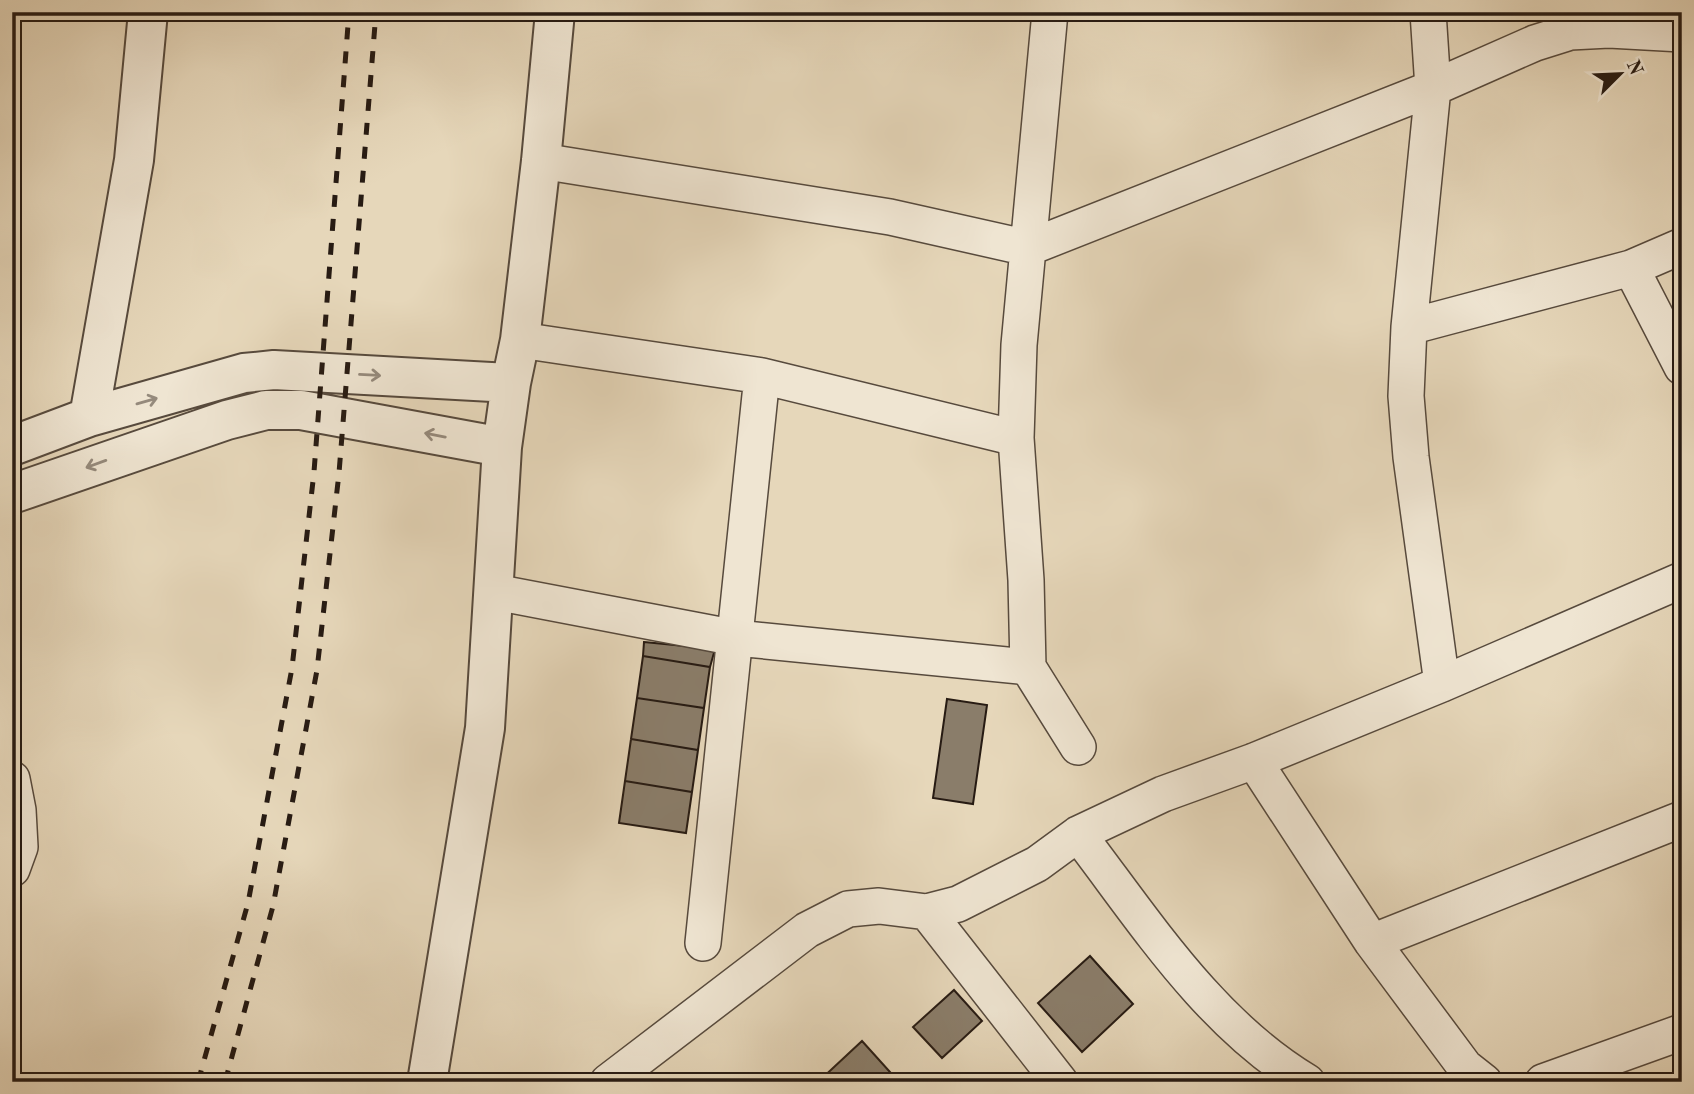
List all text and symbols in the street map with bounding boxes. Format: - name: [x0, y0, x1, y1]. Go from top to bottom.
- north arrow: [1586, 38, 1656, 108]
- text: N: [1622, 58, 1645, 79]
- one-way arrow: [358, 369, 381, 382]
- one-way arrow: [135, 393, 157, 406]
- one-way arrow: [424, 427, 447, 441]
- one-way arrow: [85, 458, 107, 471]

